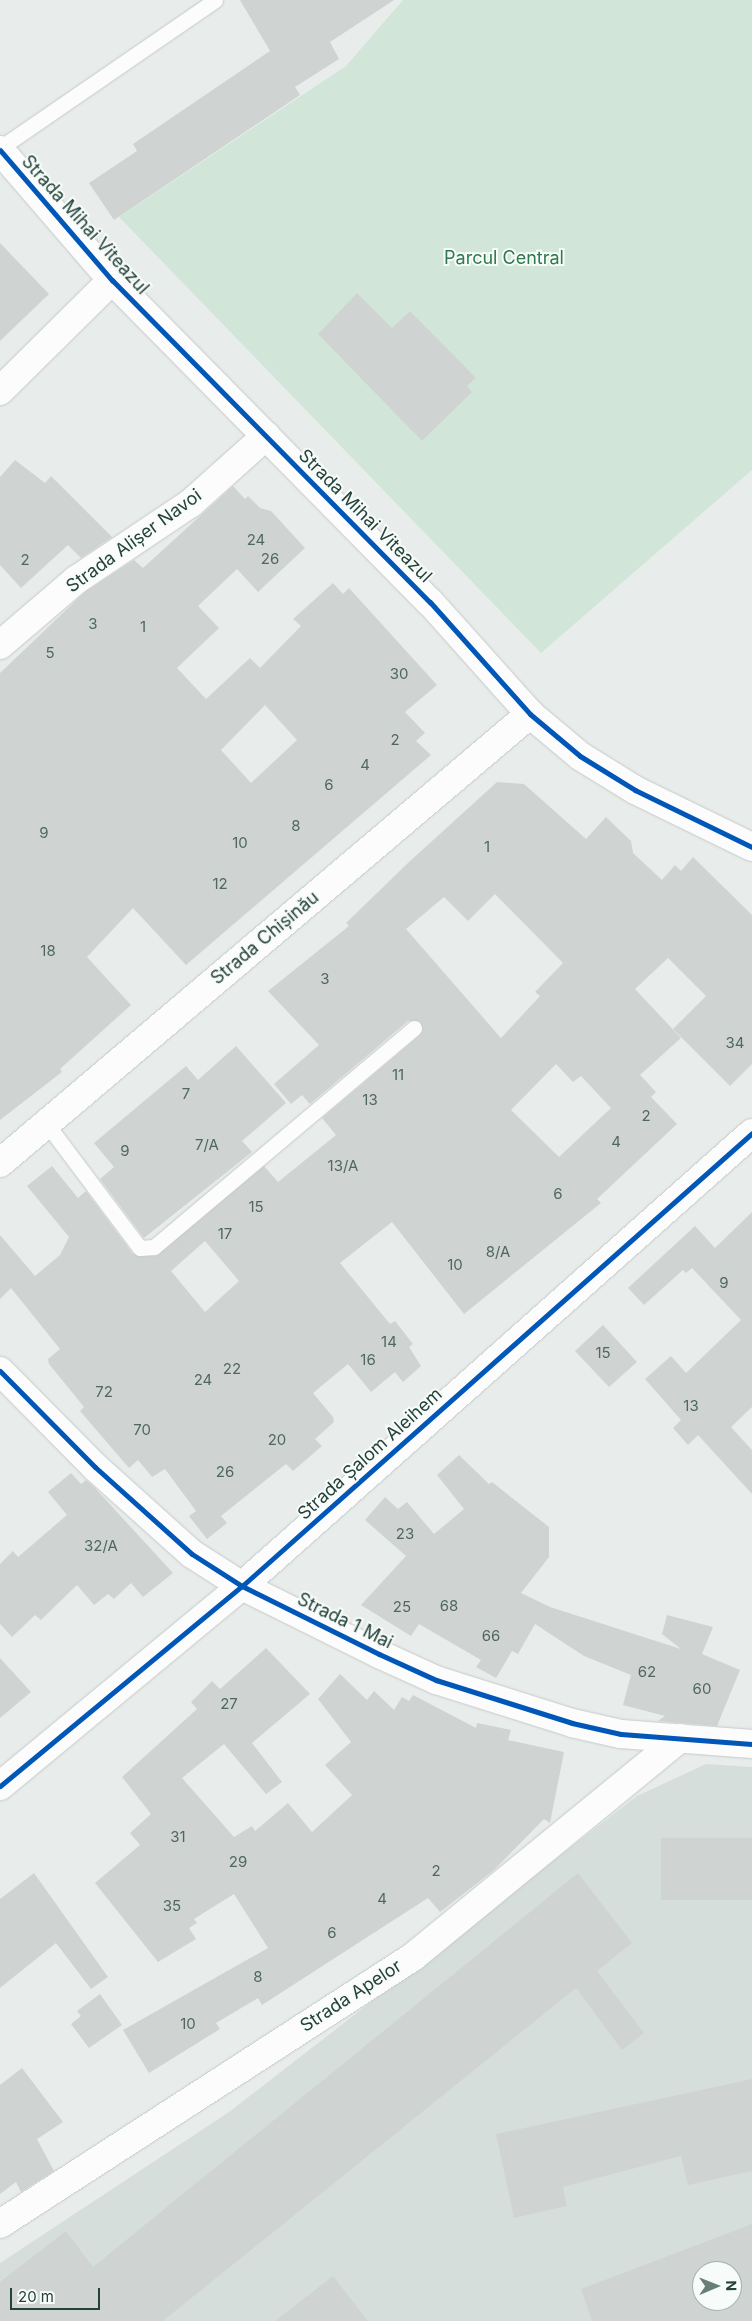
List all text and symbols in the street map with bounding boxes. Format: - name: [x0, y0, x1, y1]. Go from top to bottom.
- street label: Strada Mihai Viteazul: [17, 151, 153, 299]
- park label: Parcul Central: [444, 247, 564, 269]
- street label: Strada Mihai Viteazul: [294, 445, 436, 587]
- street label: Strada Alișer Navoi: [62, 485, 206, 597]
- house number: 24: [247, 531, 265, 549]
- house number: 26: [261, 550, 279, 568]
- house number: 2: [20, 551, 30, 569]
- house number: 3: [88, 615, 98, 633]
- house number: 1: [140, 618, 146, 636]
- house number: 5: [45, 644, 55, 662]
- house number: 30: [390, 665, 408, 683]
- house number: 2: [390, 731, 400, 749]
- house number: 4: [360, 756, 370, 774]
- house number: 6: [324, 776, 334, 794]
- house number: 8: [291, 817, 301, 835]
- house number: 9: [39, 824, 49, 842]
- house number: 10: [232, 834, 248, 852]
- house number: 1: [484, 838, 490, 856]
- house number: 12: [212, 875, 228, 893]
- street label: Strada Chișinău: [207, 887, 323, 989]
- house number: 18: [40, 942, 56, 960]
- house number: 3: [320, 970, 330, 988]
- house number: 34: [726, 1034, 744, 1052]
- house number: 11: [392, 1066, 404, 1084]
- house number: 7: [182, 1085, 190, 1103]
- house number: 13: [362, 1091, 378, 1109]
- house number: 2: [641, 1107, 651, 1125]
- house number: 4: [611, 1133, 621, 1151]
- house number: 7/A: [195, 1136, 219, 1154]
- house number: 9: [120, 1142, 130, 1160]
- house number: 13/A: [328, 1157, 358, 1175]
- house number: 6: [553, 1185, 563, 1203]
- house number: 15: [248, 1198, 264, 1216]
- house number: 17: [218, 1225, 232, 1243]
- house number: 8/A: [486, 1243, 510, 1261]
- house number: 10: [447, 1256, 463, 1274]
- house number: 9: [719, 1274, 729, 1292]
- house number: 14: [381, 1333, 397, 1351]
- house number: 15: [595, 1344, 611, 1362]
- house number: 16: [360, 1351, 376, 1369]
- house number: 22: [223, 1360, 241, 1378]
- house number: 24: [194, 1371, 212, 1389]
- house number: 72: [95, 1383, 113, 1401]
- street label: Strada Șalom Aleihem: [293, 1384, 447, 1524]
- house number: 13: [683, 1397, 699, 1415]
- house number: 70: [133, 1421, 151, 1439]
- house number: 20: [268, 1431, 286, 1449]
- house number: 26: [216, 1463, 234, 1481]
- house number: 23: [396, 1525, 414, 1543]
- house number: 32/A: [84, 1537, 118, 1555]
- street label: Strada 1 Mai: [294, 1589, 396, 1653]
- house number: 68: [440, 1597, 458, 1615]
- house number: 25: [393, 1598, 411, 1616]
- house number: 66: [482, 1627, 500, 1645]
- house number: 62: [638, 1663, 656, 1681]
- house number: 60: [693, 1680, 711, 1698]
- house number: 27: [220, 1695, 238, 1713]
- house number: 31: [170, 1828, 186, 1846]
- house number: 29: [229, 1853, 247, 1871]
- house number: 2: [431, 1862, 441, 1880]
- house number: 4: [377, 1890, 387, 1908]
- house number: 35: [163, 1897, 181, 1915]
- house number: 6: [327, 1924, 337, 1942]
- street label: Strada Apelor: [296, 1955, 406, 2037]
- house number: 8: [253, 1968, 263, 1986]
- house number: 10: [180, 2015, 196, 2033]
- north arrow: [692, 2261, 742, 2311]
- scale bar: [12, 2278, 102, 2310]
- text: N: [723, 2280, 740, 2291]
- text: 20 m: [18, 2287, 54, 2306]

